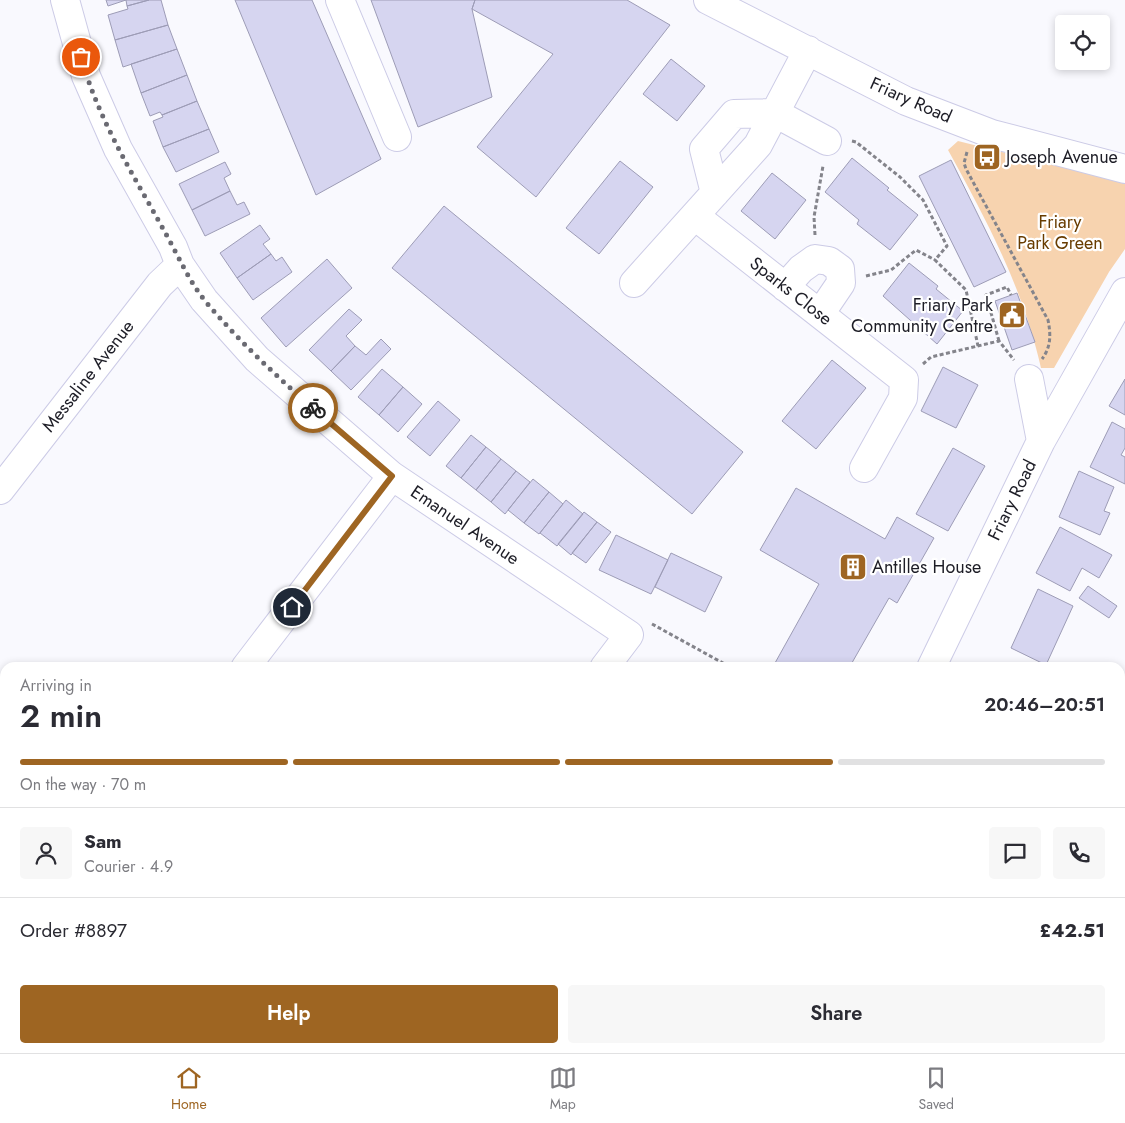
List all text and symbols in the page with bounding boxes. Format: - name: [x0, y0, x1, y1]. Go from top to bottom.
- map controls: [1055, 15, 1110, 70]
- button: locate: [1055, 15, 1110, 70]
- pin: [60, 36, 102, 78]
- icon: bag: [67, 43, 95, 71]
- street label: Friary Road: [866, 70, 956, 130]
- bus stop icon: Joseph Avenue: [972, 142, 1002, 172]
- place label: Joseph Avenue: [1004, 144, 1118, 170]
- park label: Friary Park Green: [1017, 209, 1103, 256]
- street label: Sparks Close: [744, 250, 838, 332]
- place label: Friary Park Community Centre: [851, 292, 993, 339]
- public building icon: Friary Park Community Centre: [997, 300, 1027, 330]
- street label: Messaline Avenue: [36, 314, 140, 438]
- courier: [288, 383, 338, 433]
- icon: bike: [299, 394, 327, 422]
- street label: Friary Road: [981, 455, 1043, 545]
- street label: Emanuel Avenue: [405, 479, 525, 571]
- building icon: Antilles House: [838, 552, 868, 582]
- place label: Antilles House: [872, 554, 981, 580]
- pin: [271, 586, 313, 628]
- icon: home: [278, 593, 306, 621]
- text: Arriving in: [20, 674, 92, 697]
- text: 20:46–20:51: [984, 691, 1105, 718]
- text: 2 min: [20, 693, 102, 739]
- text: On the way · 70 m: [20, 773, 146, 796]
- button: person: [20, 827, 72, 879]
- button: chat: [989, 827, 1041, 879]
- button: phone: [1053, 827, 1105, 879]
- text: Sam: [84, 828, 122, 855]
- text: Courier · 4.9: [84, 855, 173, 878]
- text: Order #8897: [20, 917, 127, 944]
- text: £42.51: [1040, 917, 1105, 944]
- button: Help: [20, 985, 558, 1043]
- button: Share: [568, 985, 1105, 1043]
- tab: Home: [171, 1064, 207, 1114]
- tab: Map: [549, 1064, 577, 1114]
- tab: Saved: [919, 1064, 954, 1114]

